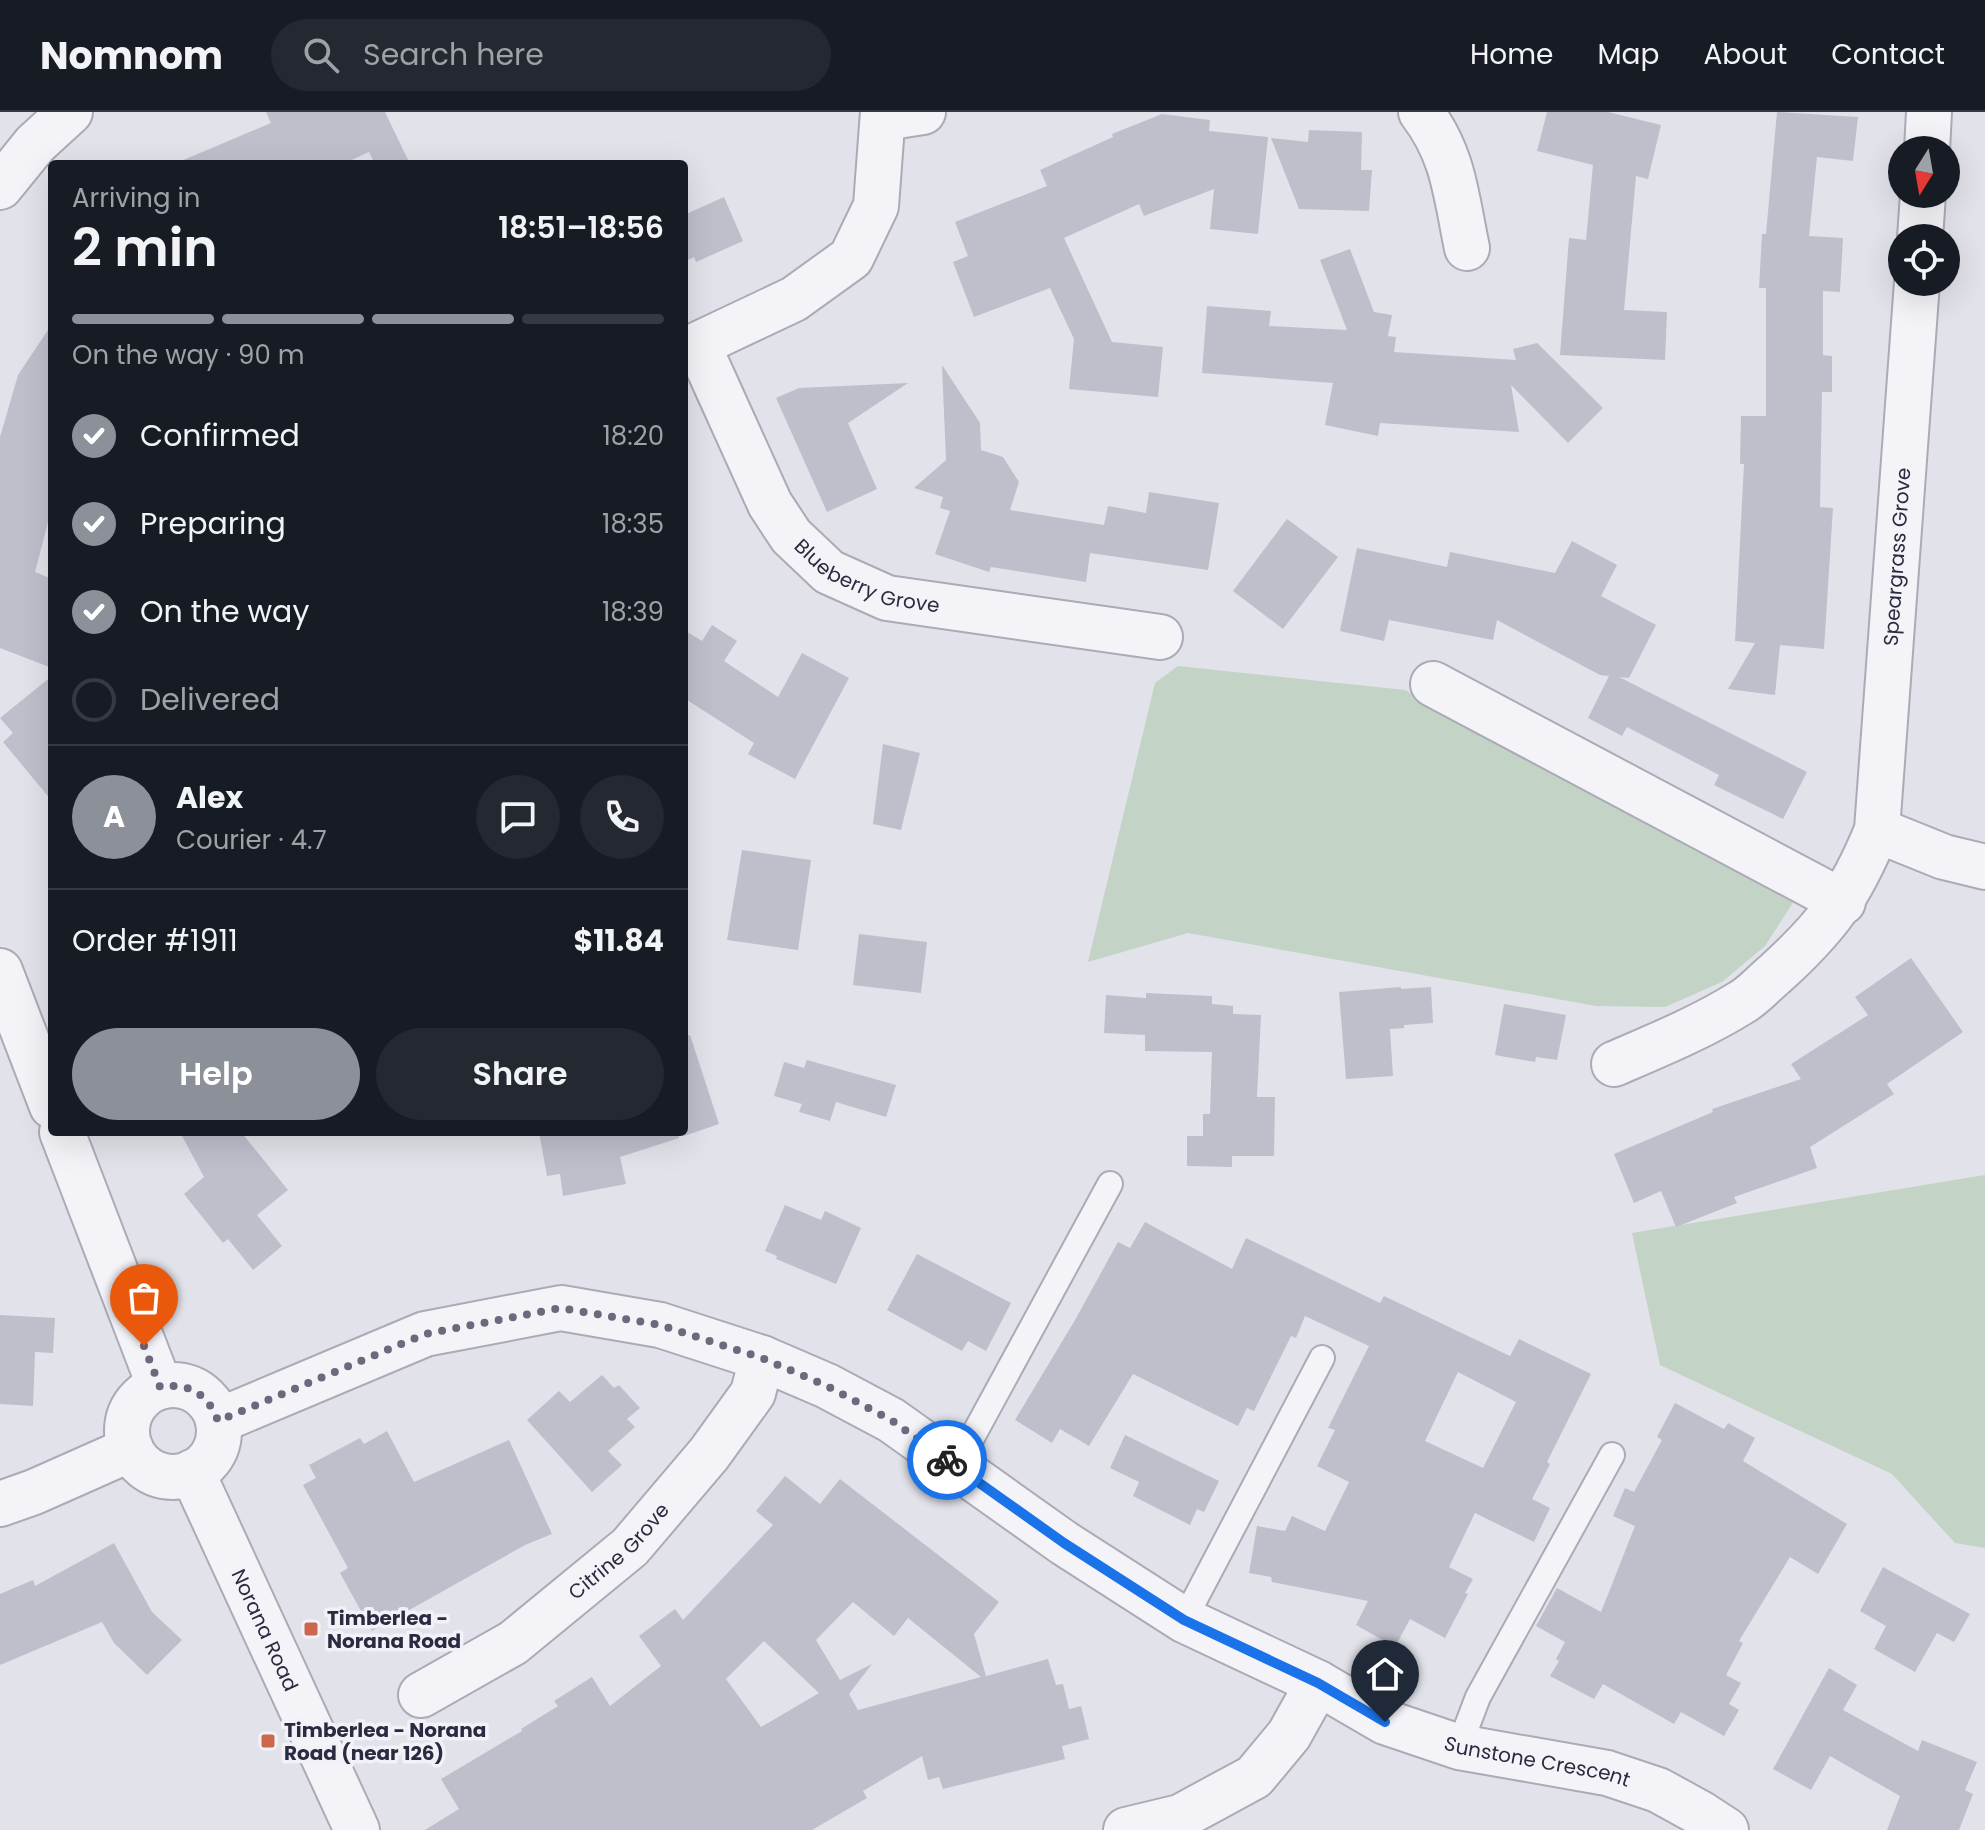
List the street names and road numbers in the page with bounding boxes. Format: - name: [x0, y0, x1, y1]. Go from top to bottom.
- street label: Speargrass Grove: [1876, 467, 1917, 647]
- street label: Blueberry Grove: [788, 532, 941, 619]
- street label: Citrine Grove: [562, 1497, 676, 1606]
- street label: Norana Road: [225, 1564, 305, 1696]
- street label: Sunstone Crescent: [1440, 1729, 1634, 1794]

